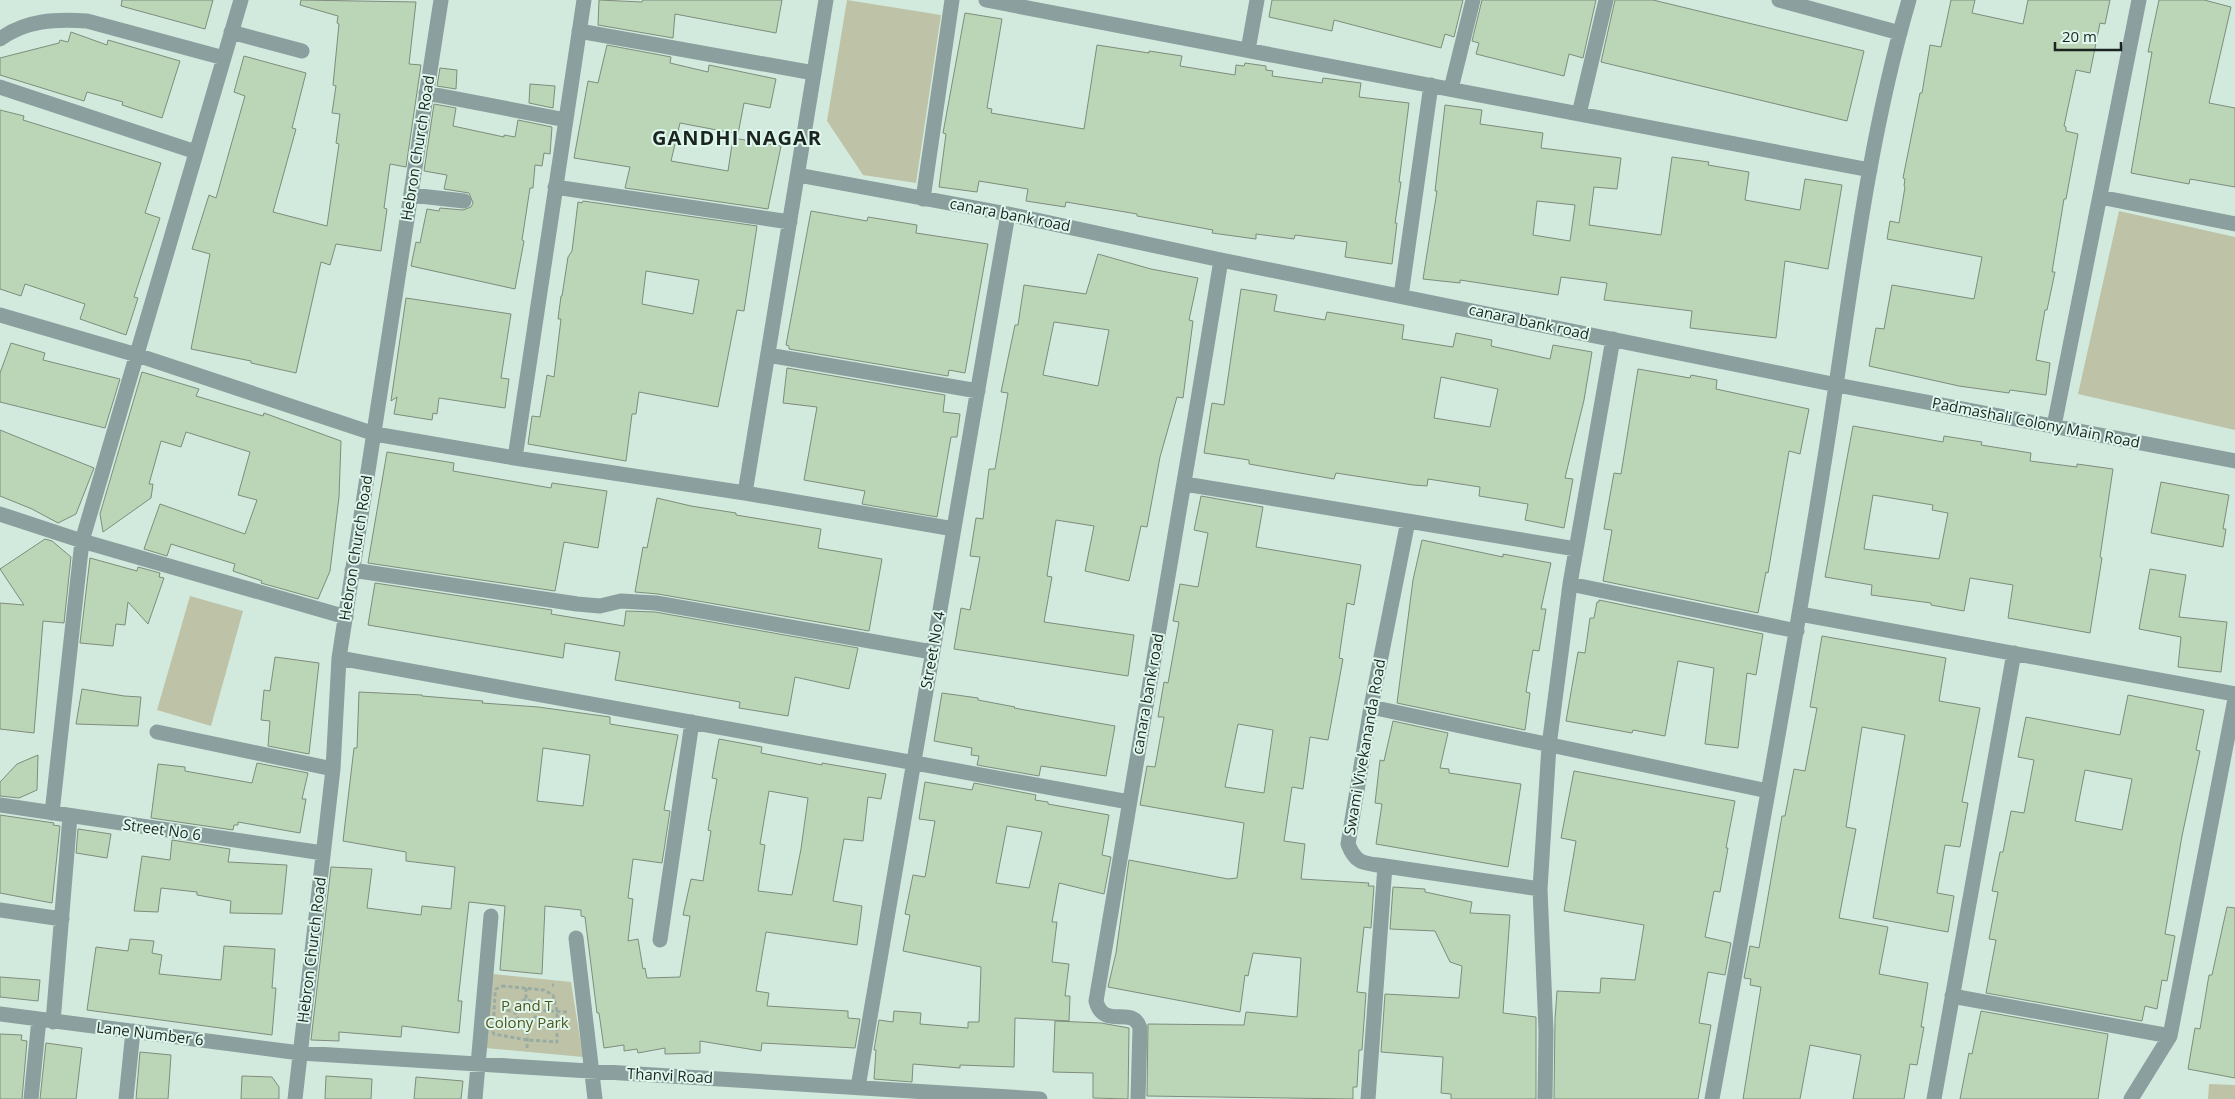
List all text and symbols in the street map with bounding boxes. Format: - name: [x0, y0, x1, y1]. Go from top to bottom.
- scale bar: [2055, 20, 2121, 52]
- text: 20 m: [2062, 26, 2097, 46]
- street label: Hebron Church Road: [396, 74, 438, 222]
- district label: GANDHI NAGAR: [652, 124, 822, 151]
- street label: canara bank road: [948, 193, 1072, 236]
- street label: canara bank road: [1467, 298, 1591, 344]
- street label: Padmashali Colony Main Road: [1931, 392, 2142, 452]
- street label: Hebron Church Road: [334, 474, 376, 622]
- street label: Street No 4: [915, 609, 949, 690]
- street label: canara bank road: [1127, 632, 1168, 756]
- street label: Swami Vivekananda Road: [1339, 657, 1389, 836]
- street label: Street No 6: [122, 814, 202, 844]
- street label: Hebron Church Road: [292, 876, 330, 1024]
- park label: P and T Colony Park: [485, 995, 569, 1032]
- street label: Lane Number 6: [95, 1016, 205, 1050]
- street label: Thanvi Road: [627, 1063, 714, 1087]

